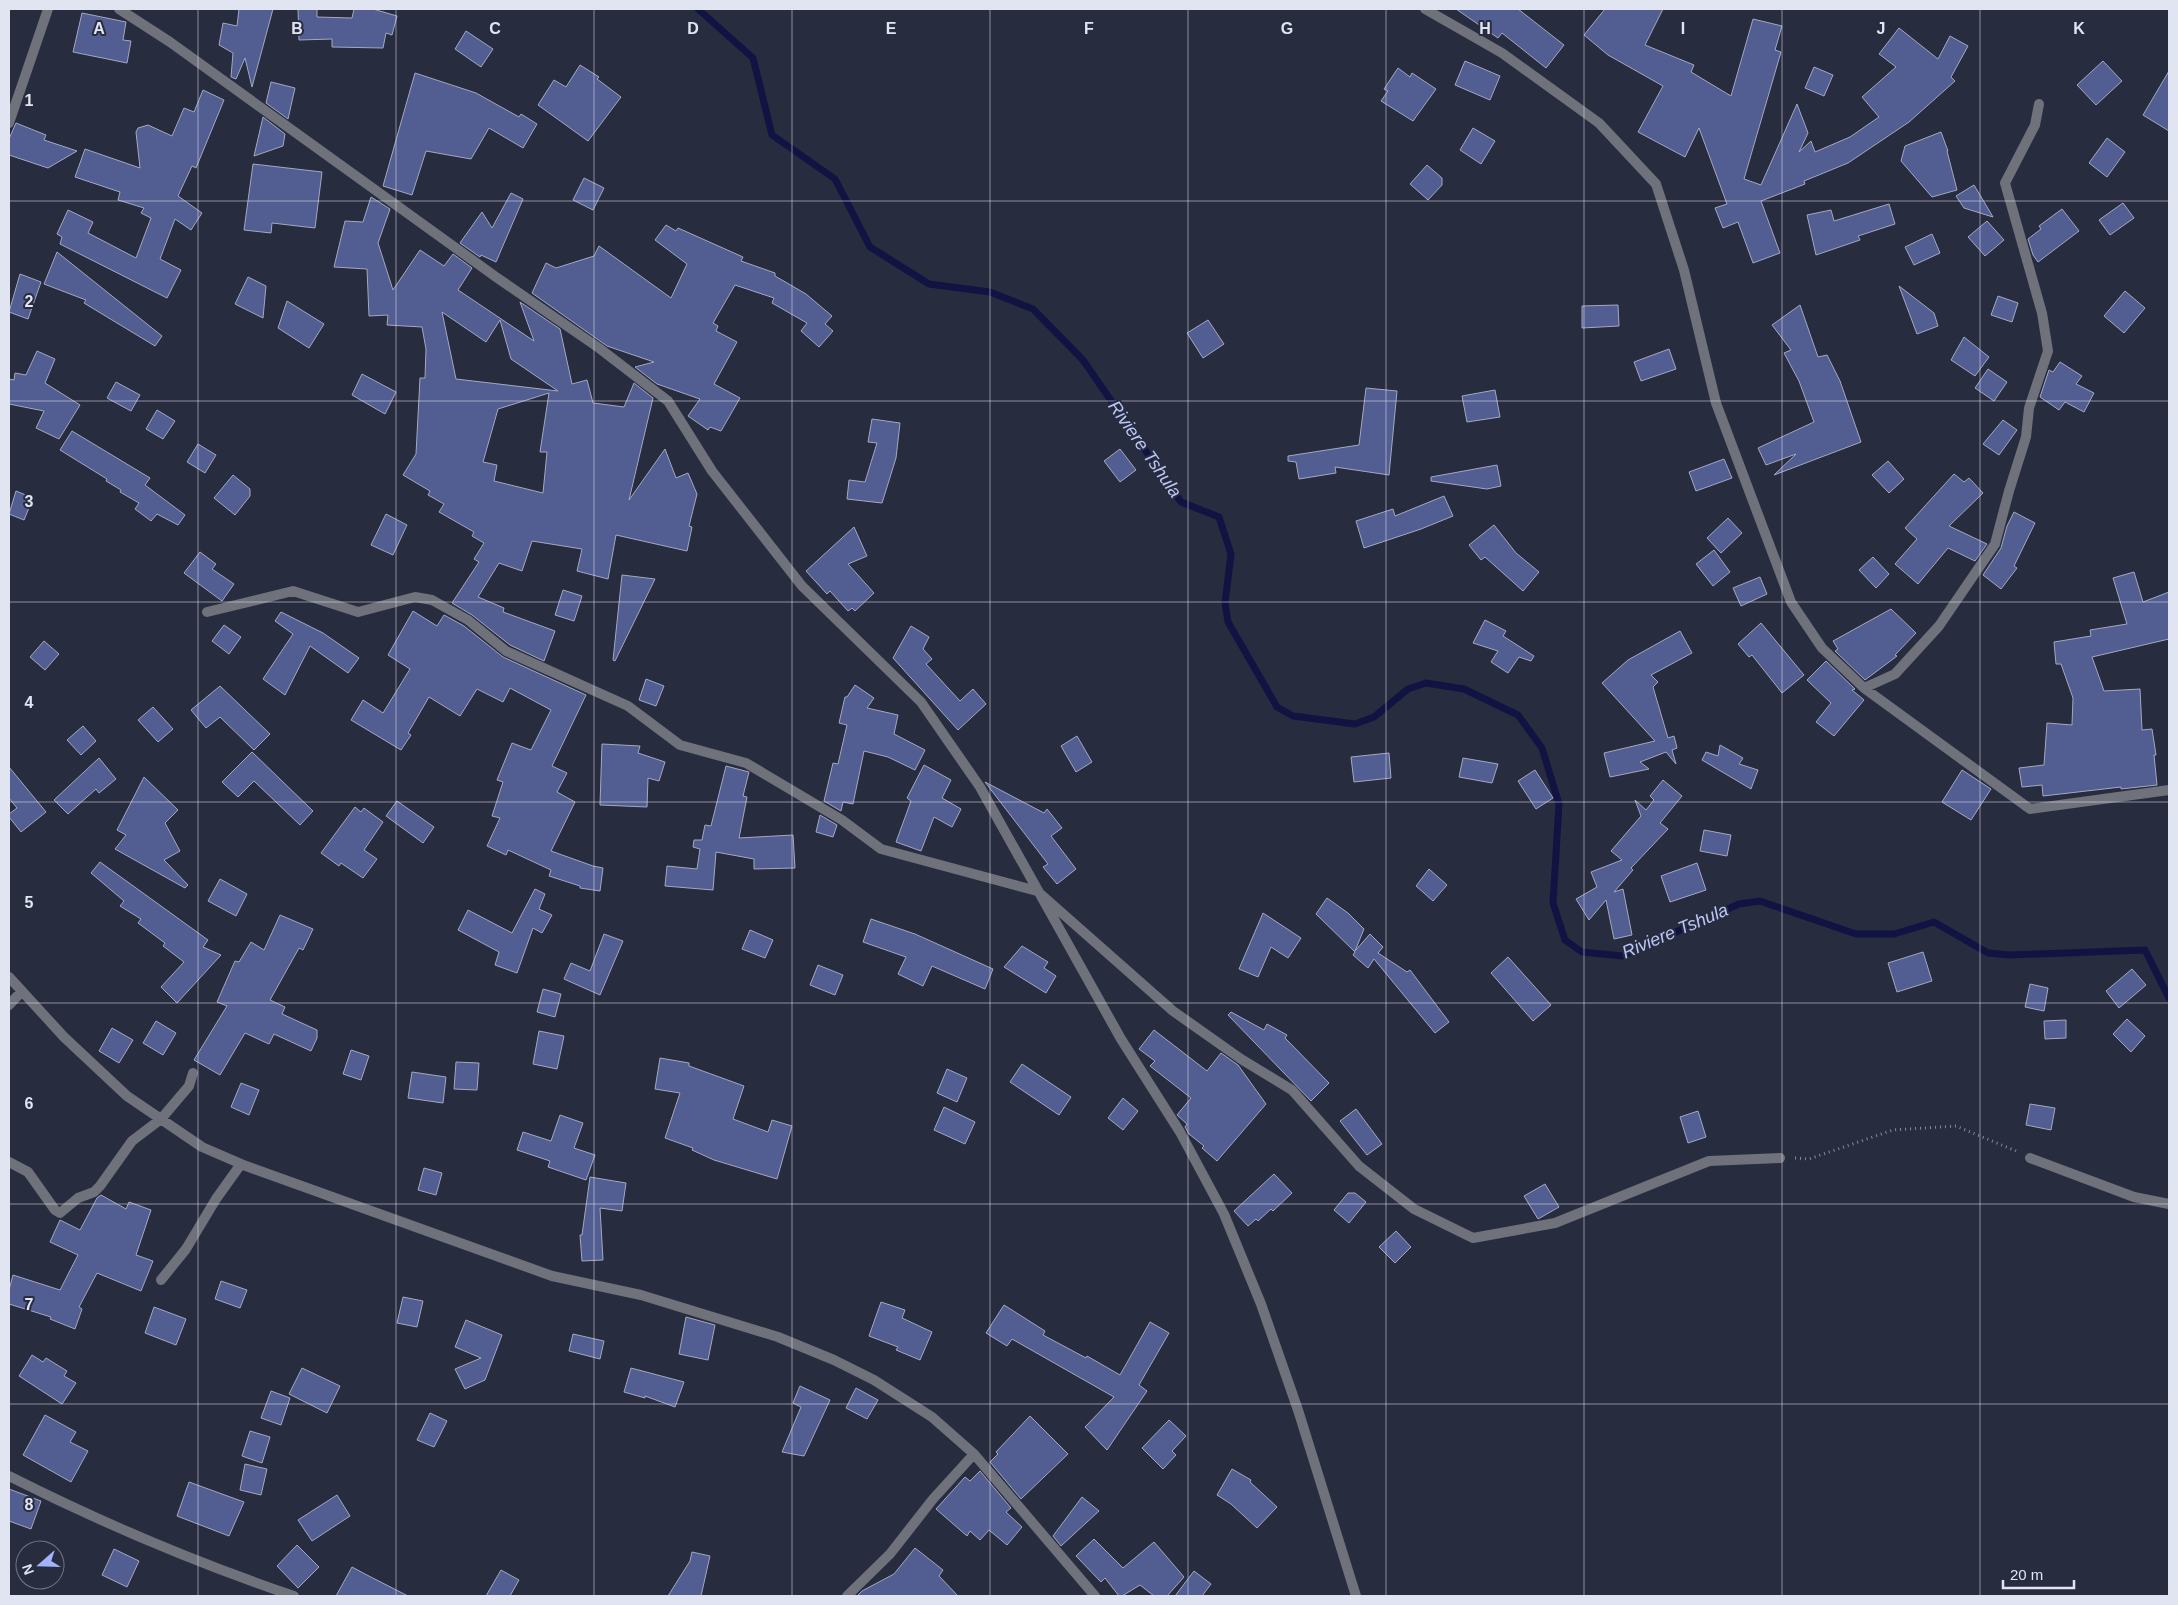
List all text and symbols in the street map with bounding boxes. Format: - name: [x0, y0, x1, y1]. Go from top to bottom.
- text: A: [93, 20, 105, 37]
- text: B: [291, 20, 303, 37]
- text: C: [489, 20, 501, 37]
- text: D: [687, 20, 699, 37]
- text: E: [886, 20, 897, 37]
- text: F: [1084, 20, 1094, 37]
- text: G: [1281, 20, 1293, 37]
- text: H: [1479, 20, 1491, 37]
- text: I: [1681, 20, 1685, 37]
- text: J: [1877, 20, 1885, 37]
- text: K: [2073, 20, 2085, 37]
- text: 1: [25, 92, 34, 109]
- text: 2: [25, 293, 34, 310]
- water label: Riviere Tshula: [1104, 397, 1186, 501]
- text: 3: [25, 493, 34, 510]
- text: 4: [25, 694, 34, 711]
- text: 5: [25, 894, 34, 911]
- water label: Riviere Tshula: [1619, 900, 1731, 962]
- text: 6: [25, 1095, 34, 1112]
- text: 7: [25, 1296, 34, 1313]
- text: 8: [25, 1496, 34, 1513]
- north arrow: [15, 1540, 65, 1590]
- scale bar: [2003, 1558, 2074, 1590]
- text: N: [19, 1562, 37, 1577]
- text: 20 m: [2010, 1566, 2043, 1583]

